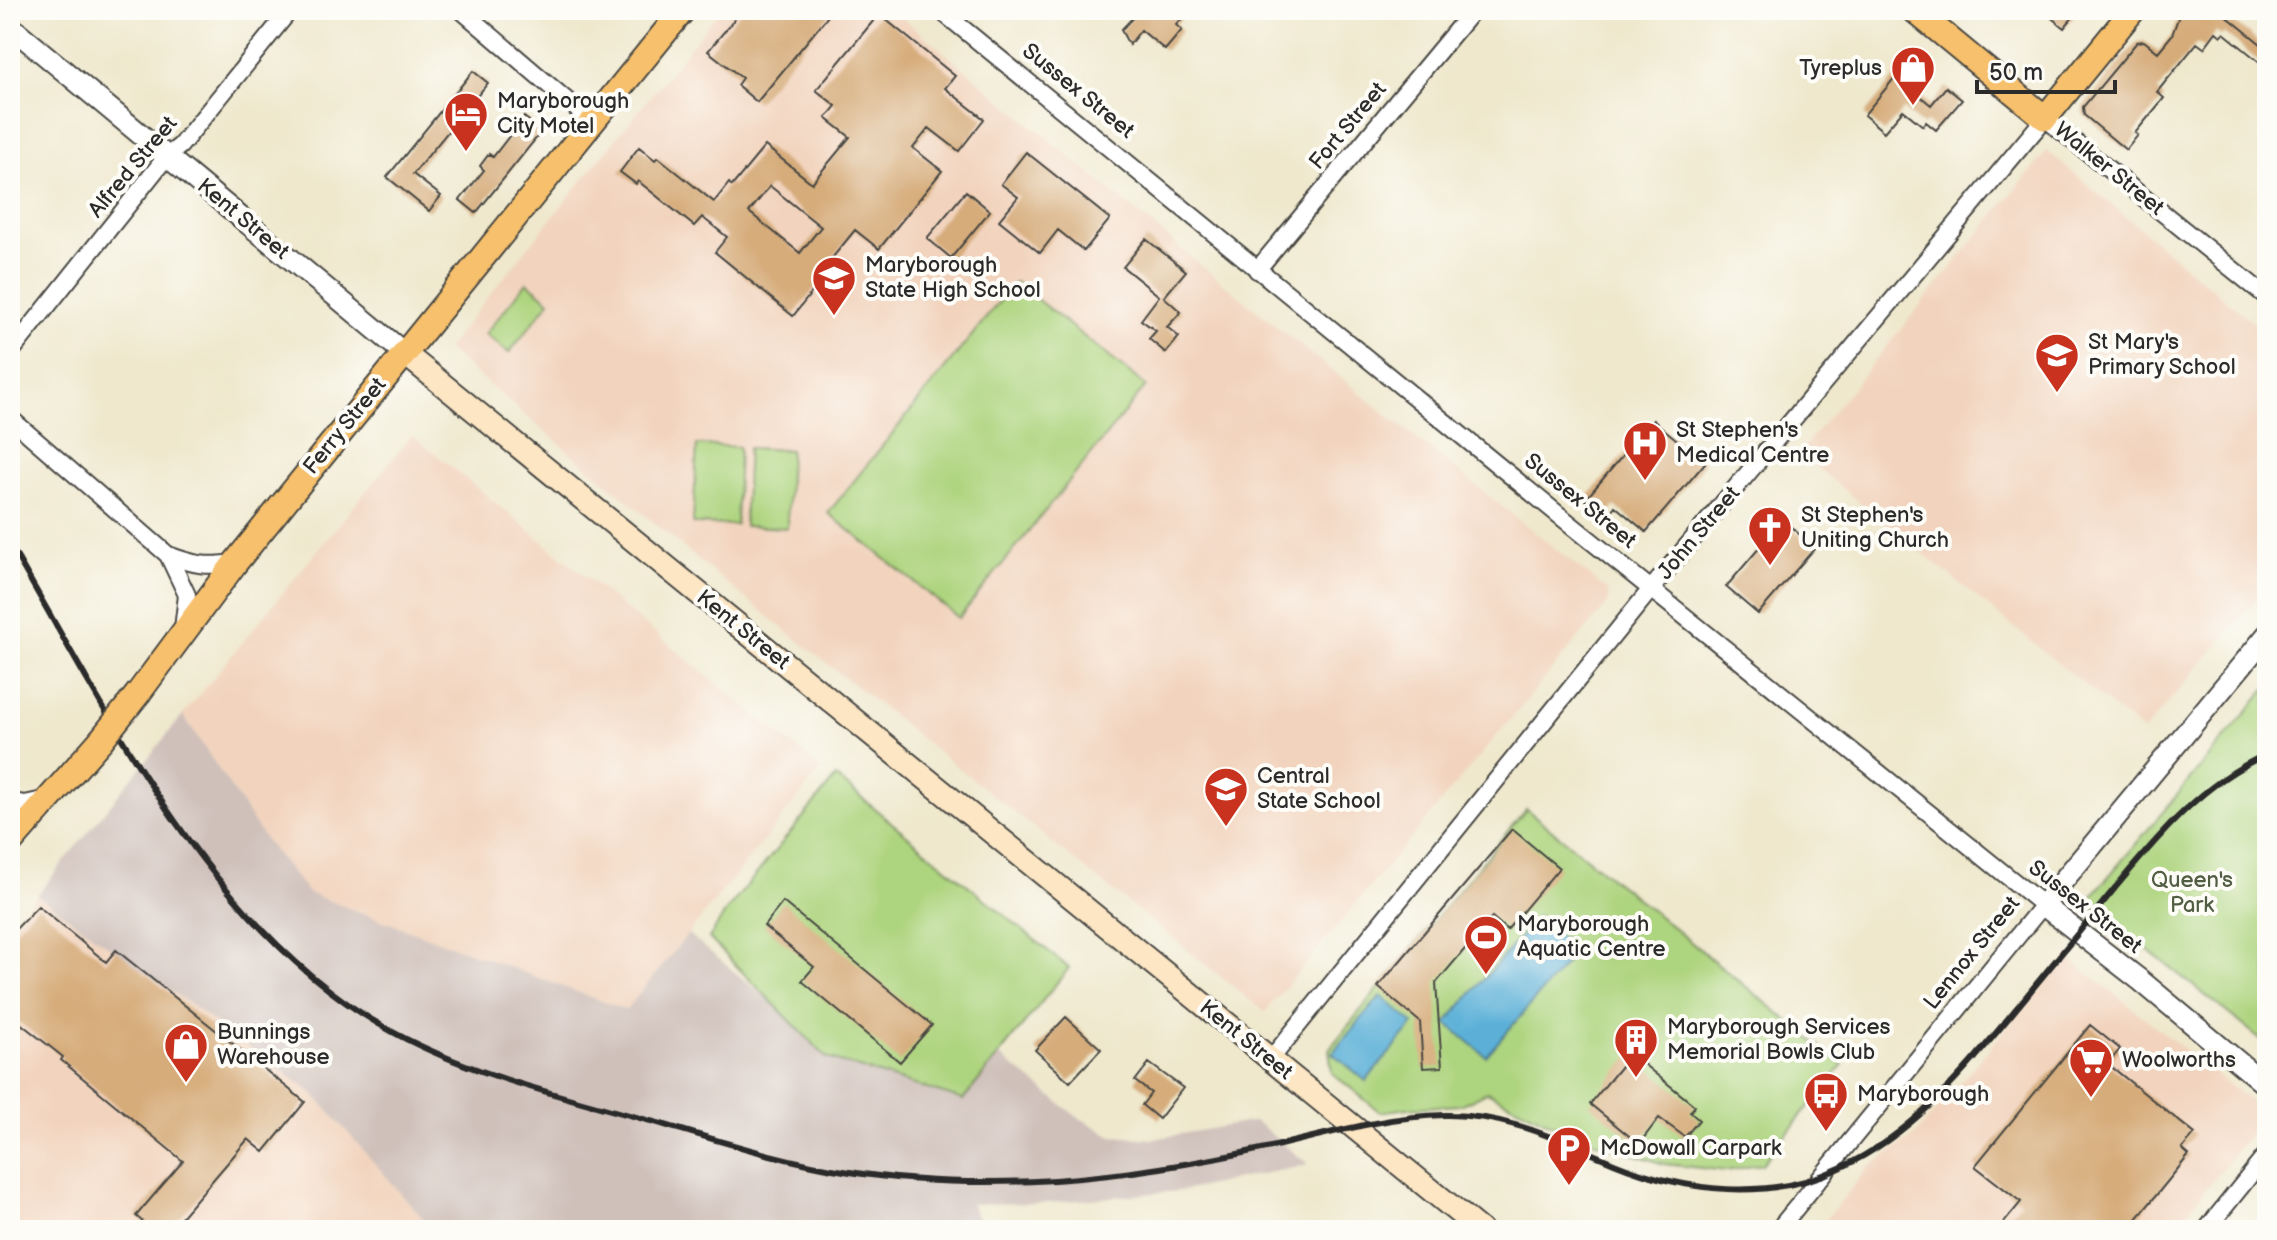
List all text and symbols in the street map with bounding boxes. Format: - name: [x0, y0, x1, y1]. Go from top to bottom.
- street label: Sussex Street: [1017, 38, 1140, 145]
- shop icon: Tyreplus: [1889, 44, 1937, 107]
- scale bar: [1977, 44, 2115, 94]
- place label: Tyreplus: [1799, 55, 1882, 82]
- text: 50 m: [1989, 58, 2043, 87]
- street label: Fort Street: [1304, 77, 1392, 175]
- place label: Maryborough City Motel: [497, 88, 629, 140]
- hotel icon: Maryborough City Motel: [442, 90, 490, 153]
- street label: Alfred Street: [83, 111, 183, 223]
- street label: Walker Street: [2049, 117, 2170, 222]
- street label: Kent Street: [191, 173, 295, 266]
- place label: Maryborough State High School: [865, 252, 1041, 304]
- school or university icon: Maryborough State High School: [810, 254, 858, 317]
- place label: St Mary's Primary School: [2088, 329, 2236, 381]
- school or university icon: St Mary's Primary School: [2033, 331, 2081, 394]
- street label: Ferry Street: [298, 372, 392, 480]
- place label: St Stephen's Medical Centre: [1676, 417, 1829, 469]
- hospital icon: St Stephen's Medical Centre: [1621, 419, 1669, 482]
- street label: Sussex Street: [1519, 448, 1642, 555]
- street label: John Street: [1652, 480, 1746, 585]
- place label: St Stephen's Uniting Church: [1801, 502, 1949, 554]
- church icon: St Stephen's Uniting Church: [1746, 504, 1794, 567]
- street label: Kent Street: [691, 584, 795, 676]
- place label: Central State School: [1257, 763, 1381, 815]
- school or university icon: Central State School: [1202, 765, 1250, 828]
- street label: Sussex Street: [2023, 854, 2147, 960]
- park label: Queen's Park: [2151, 867, 2233, 919]
- street label: Lennox Street: [1918, 891, 2026, 1015]
- place label: Maryborough Aquatic Centre: [1517, 911, 1666, 963]
- sports icon: Maryborough Aquatic Centre: [1462, 913, 1510, 976]
- street label: Kent Street: [1194, 994, 1298, 1086]
- place label: Maryborough Services Memorial Bowls Club: [1667, 1014, 1890, 1066]
- building icon: Maryborough Services Memorial Bowls Club: [1612, 1016, 1660, 1079]
- place label: Bunnings Warehouse: [217, 1019, 329, 1071]
- shop icon: Bunnings Warehouse: [162, 1021, 210, 1084]
- supermarket icon: Woolworths: [2067, 1036, 2115, 1099]
- place label: Woolworths: [2122, 1047, 2236, 1074]
- bus stop icon: Maryborough: [1802, 1070, 1850, 1133]
- place label: Maryborough: [1857, 1081, 1989, 1108]
- parking icon: McDowall Carpark: [1545, 1124, 1593, 1187]
- place label: McDowall Carpark: [1600, 1135, 1782, 1162]

